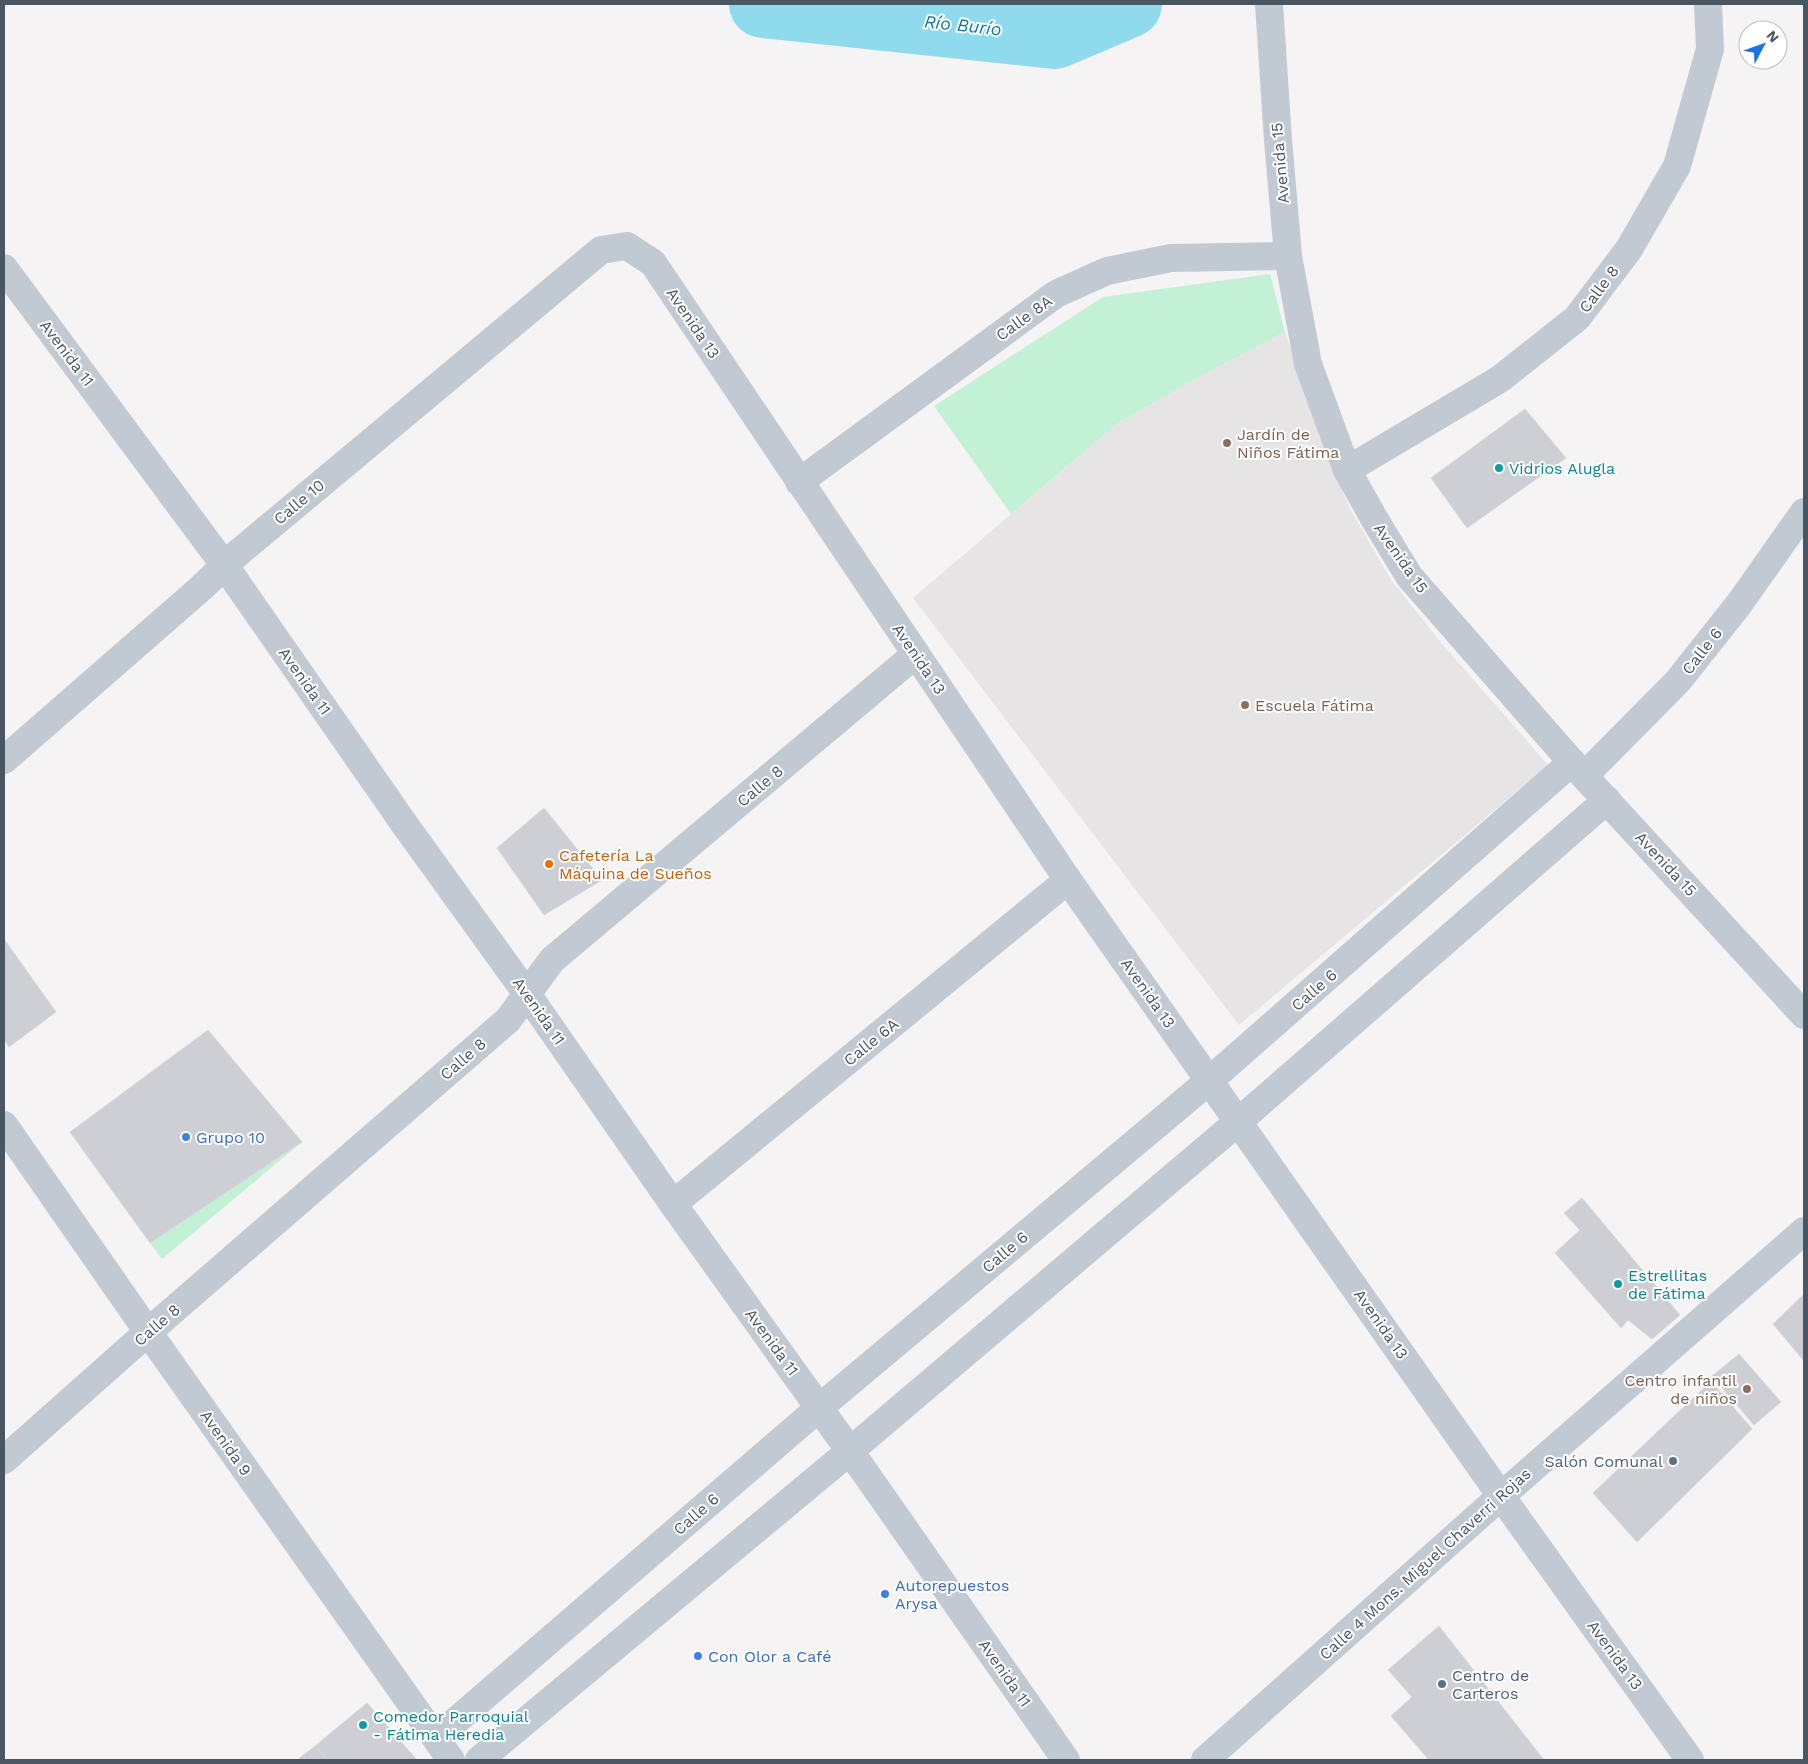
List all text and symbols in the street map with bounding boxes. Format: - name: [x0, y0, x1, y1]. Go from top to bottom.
- water label: Río Burío: [923, 11, 1003, 39]
- north arrow: [1738, 20, 1788, 70]
- text: N: [1763, 27, 1782, 46]
- street label: Avenida 15: [1267, 122, 1293, 204]
- street label: Calle 8: [1575, 262, 1623, 316]
- street label: Avenida 13: [662, 284, 724, 362]
- street label: Calle 8A: [992, 291, 1056, 345]
- street label: Avenida 11: [36, 316, 98, 390]
- place label: Jardín de Niños Fátima: [1237, 425, 1339, 462]
- marker: Jardín de Niños Fátima: [1221, 437, 1233, 449]
- place label: Vidrios Alugla: [1509, 459, 1615, 478]
- marker: Vidrios Alugla: [1493, 462, 1505, 474]
- street label: Calle 10: [270, 475, 328, 529]
- street label: Avenida 15: [1370, 519, 1432, 597]
- street label: Avenida 13: [888, 620, 950, 698]
- street label: Calle 6: [1678, 624, 1726, 678]
- street label: Avenida 11: [275, 644, 335, 718]
- place label: Escuela Fátima: [1255, 696, 1374, 715]
- marker: Escuela Fátima: [1239, 699, 1251, 711]
- street label: Calle 8: [733, 761, 787, 811]
- street label: Avenida 15: [1631, 828, 1701, 900]
- place label: Cafetería La Máquina de Sueños: [559, 846, 712, 883]
- marker: Cafetería La Máquina de Sueños: [543, 858, 555, 870]
- street label: Avenida 13: [1117, 954, 1179, 1032]
- street label: Calle 6: [1287, 965, 1341, 1015]
- street label: Avenida 11: [509, 974, 569, 1048]
- street label: Calle 6A: [840, 1014, 902, 1070]
- street label: Calle 8: [436, 1034, 490, 1084]
- place label: Grupo 10: [196, 1128, 265, 1147]
- marker: Grupo 10: [180, 1131, 192, 1143]
- street label: Calle 6: [978, 1227, 1032, 1277]
- place label: Estrellitas de Fátima: [1628, 1266, 1707, 1303]
- marker: Estrellitas de Fátima: [1612, 1278, 1624, 1290]
- street label: Avenida 13: [1350, 1285, 1412, 1363]
- street label: Calle 8: [130, 1300, 184, 1350]
- street label: Avenida 11: [741, 1305, 803, 1379]
- place label: Centro infantil de niños: [1624, 1371, 1737, 1408]
- marker: Centro infantil de niños: [1741, 1383, 1753, 1395]
- street label: Avenida 9: [196, 1407, 256, 1479]
- place label: Salón Comunal: [1544, 1452, 1663, 1471]
- marker: Salón Comunal: [1667, 1455, 1679, 1467]
- street label: Calle 4 Mons. Miguel Chaverri Rojas: [1315, 1464, 1535, 1664]
- street label: Calle 6: [669, 1489, 723, 1539]
- place label: Autorepuestos Arysa: [895, 1576, 1009, 1613]
- marker: Autorepuestos Arysa: [879, 1588, 891, 1600]
- street label: Avenida 13: [1583, 1617, 1647, 1693]
- street label: Avenida 11: [975, 1636, 1035, 1710]
- place label: Con Olor a Café: [708, 1647, 831, 1666]
- marker: Con Olor a Café: [692, 1650, 704, 1662]
- place label: Centro de Carteros: [1452, 1666, 1529, 1703]
- marker: Centro de Carteros: [1436, 1678, 1448, 1690]
- place label: Comedor Parroquial - Fátima Heredia: [373, 1707, 529, 1744]
- marker: Comedor Parroquial - Fátima Heredia: [357, 1719, 369, 1731]

